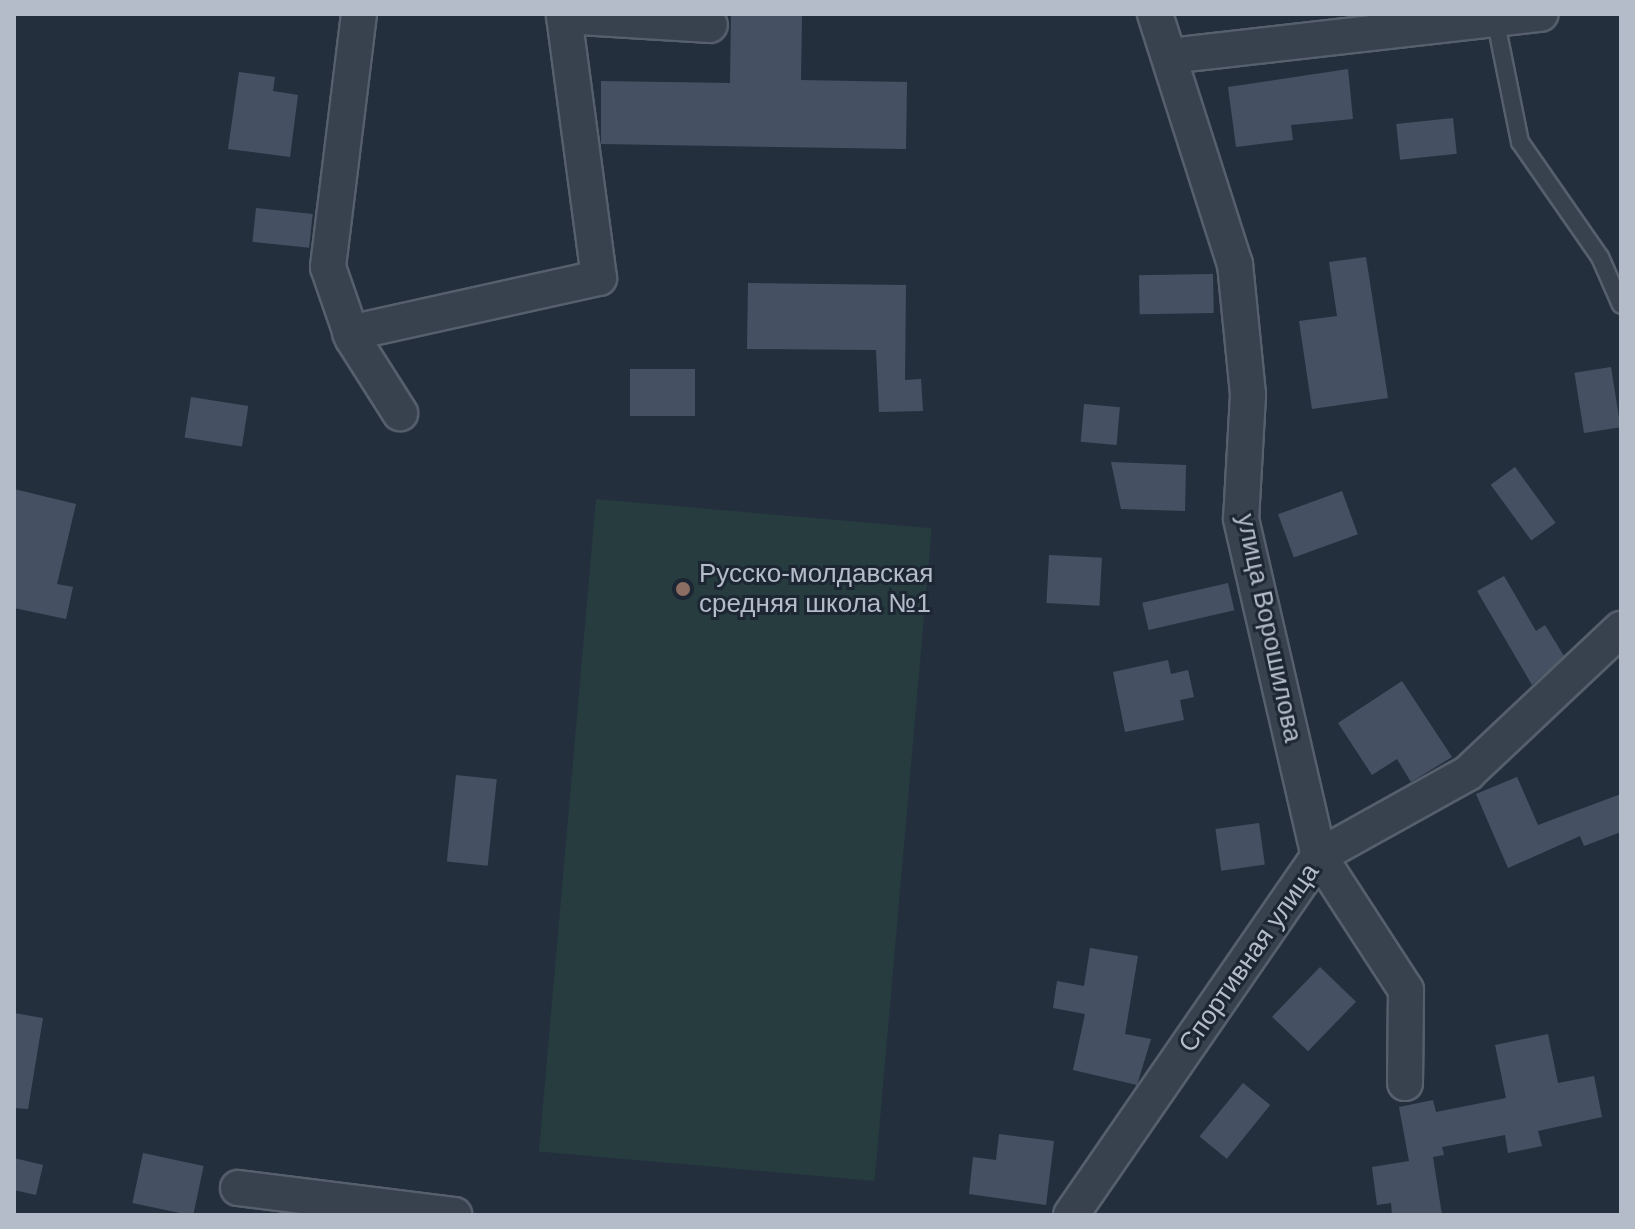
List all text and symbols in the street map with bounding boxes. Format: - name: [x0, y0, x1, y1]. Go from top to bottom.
- street label: улица Ворошилова: [1230, 511, 1308, 745]
- place label: Русско-молдавская средняя школа №1: [699, 558, 933, 620]
- marker: Русско-молдавская средняя школа №1: [674, 580, 692, 598]
- street label: Спортивная улица: [1172, 858, 1326, 1058]

